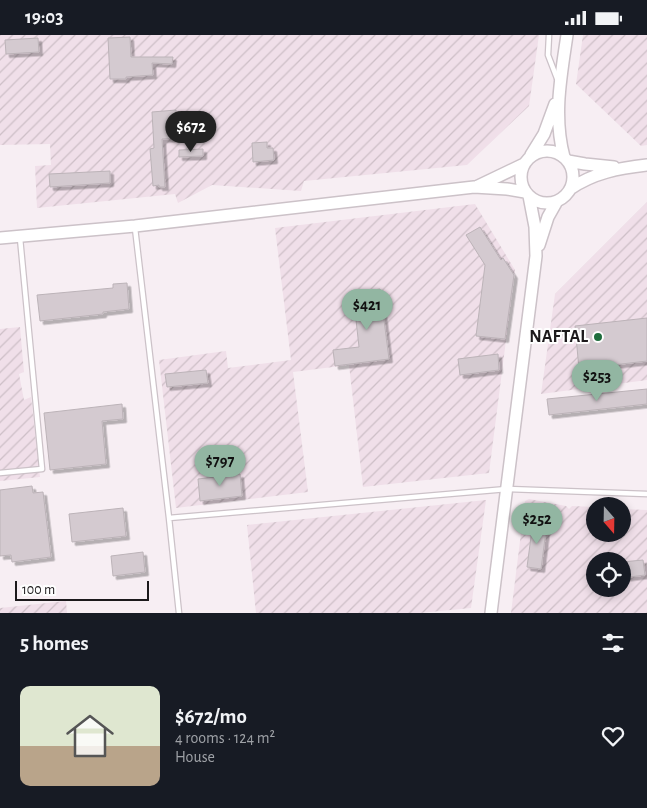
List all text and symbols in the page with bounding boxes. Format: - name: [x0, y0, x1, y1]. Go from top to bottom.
- text: 19:03: [25, 8, 63, 27]
- pin: $672: [161, 111, 221, 153]
- text: $672: [176, 119, 206, 135]
- pin: $421: [337, 289, 397, 331]
- text: $421: [353, 297, 381, 313]
- place label: NAFTAL: [529, 328, 588, 346]
- marker: NAFTAL: [592, 331, 604, 343]
- pin: $253: [567, 359, 627, 402]
- text: $253: [583, 368, 611, 384]
- pin: $797: [190, 445, 250, 487]
- text: $797: [206, 453, 234, 469]
- north arrow: [586, 497, 631, 543]
- map controls: [586, 497, 631, 597]
- pin: $252: [507, 503, 567, 545]
- text: $252: [522, 511, 552, 527]
- button: locate: [586, 552, 631, 597]
- scale bar: [15, 578, 149, 601]
- text: 100 m: [22, 583, 55, 597]
- icon: filters: [599, 629, 627, 657]
- text: 5 homes: [20, 633, 89, 654]
- icon: home: [60, 706, 120, 766]
- text: $672/mo: [175, 706, 247, 727]
- icon: heart: [599, 722, 627, 750]
- text: 4 rooms · 124 m²: [175, 730, 275, 746]
- text: House: [175, 749, 215, 765]

